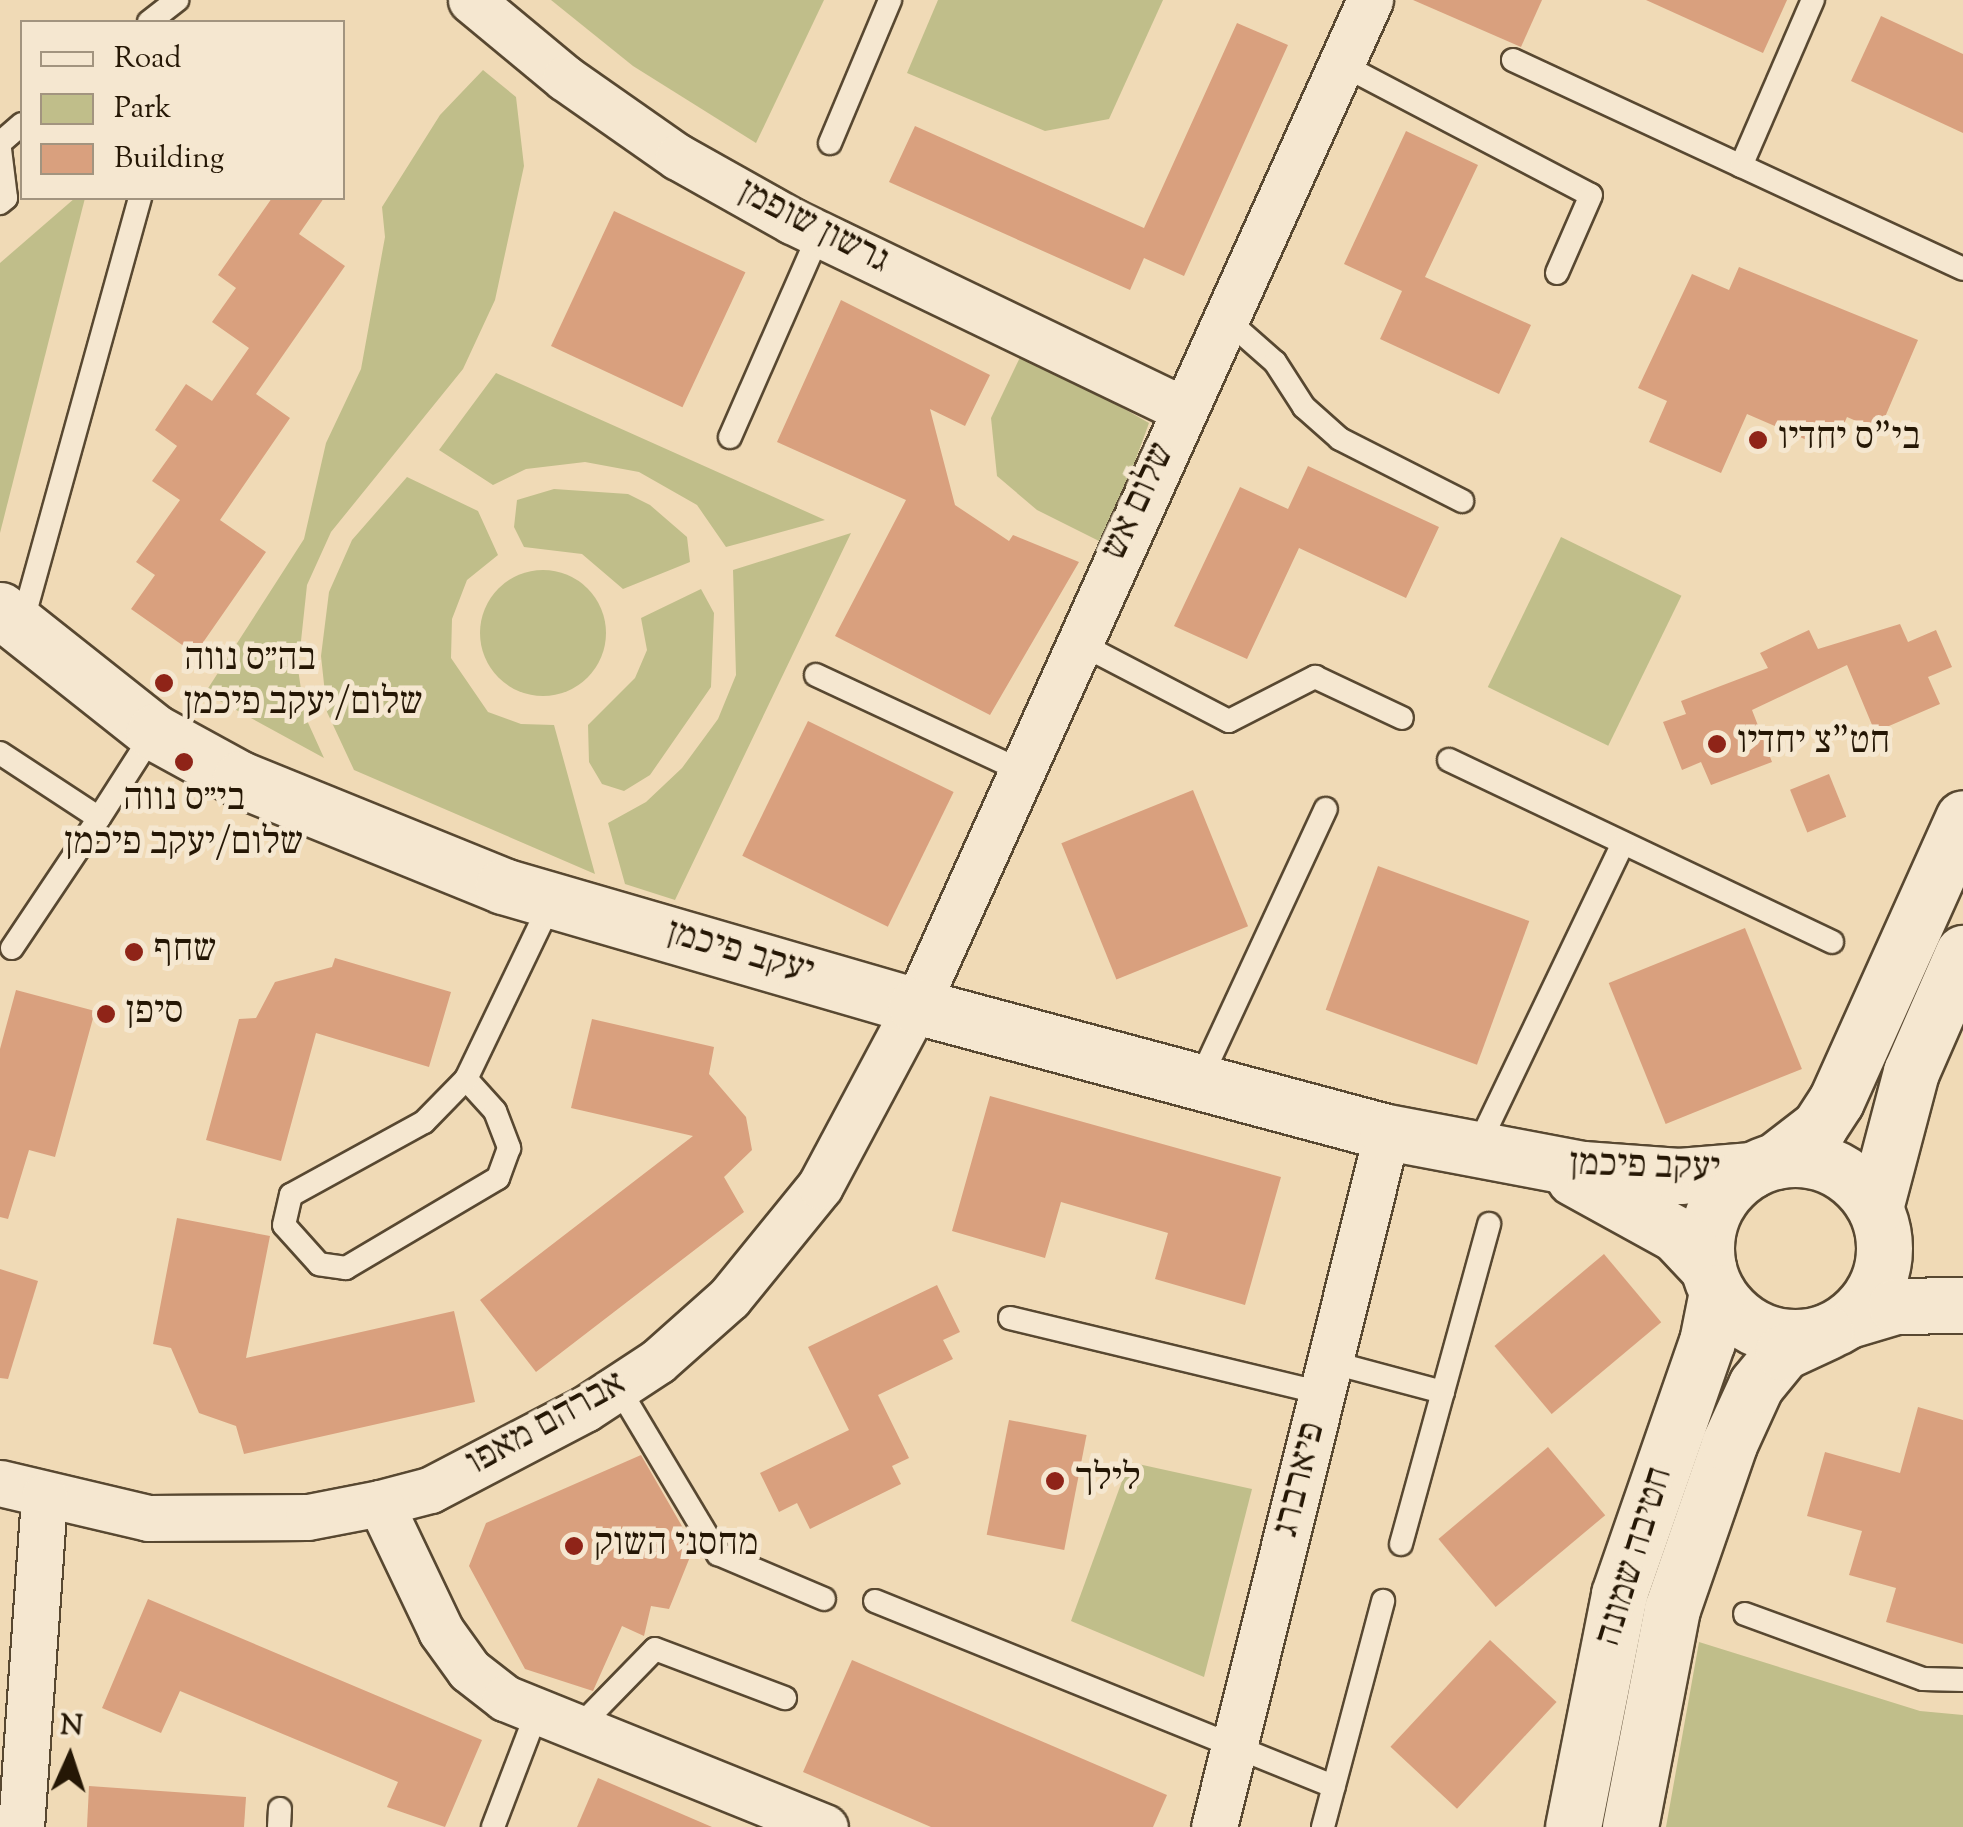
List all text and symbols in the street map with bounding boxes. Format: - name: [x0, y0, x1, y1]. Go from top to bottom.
- legend: [20, 20, 345, 200]
- text: Road: [114, 38, 181, 81]
- text: Park: [114, 88, 171, 131]
- text: Building: [114, 138, 224, 181]
- street label: גרשון שופמן: [730, 171, 896, 285]
- place label: בי"ס יחדיו: [1778, 417, 1920, 463]
- marker: בי"ס יחדיו: [1747, 429, 1769, 451]
- street label: שלום אש: [1093, 436, 1187, 568]
- place label: בה״ס נווה שלום/יעקב פיכמן: [184, 638, 423, 728]
- marker: בה״ס נווה שלום/יעקב פיכמן: [153, 672, 175, 694]
- place label: חט"צ יחדיו: [1737, 721, 1890, 767]
- marker: חט"צ יחדיו: [1706, 733, 1728, 755]
- marker: בי״ס נווה שלום/יעקב פיכמן: [173, 751, 195, 773]
- place label: בי״ס נווה שלום/יעקב פיכמן: [65, 778, 303, 868]
- street label: יעקב פיכמן: [661, 911, 819, 997]
- place label: שחף: [154, 929, 216, 975]
- marker: שחף: [123, 941, 145, 963]
- place label: סיפן: [126, 991, 184, 1037]
- marker: סיפן: [95, 1003, 117, 1025]
- street label: יעקב פיכמן: [1569, 1143, 1721, 1193]
- street label: אברהם מאפו: [459, 1363, 635, 1487]
- street label: פיארברג: [1265, 1418, 1337, 1542]
- place label: לילך: [1075, 1458, 1141, 1504]
- street label: חטיבה שמונה: [1587, 1462, 1685, 1652]
- marker: לילך: [1044, 1470, 1066, 1492]
- place label: מחסני השוק: [594, 1523, 758, 1569]
- marker: מחסני השוק: [563, 1535, 585, 1557]
- text: N: [59, 1706, 84, 1748]
- north arrow: [20, 1707, 120, 1807]

